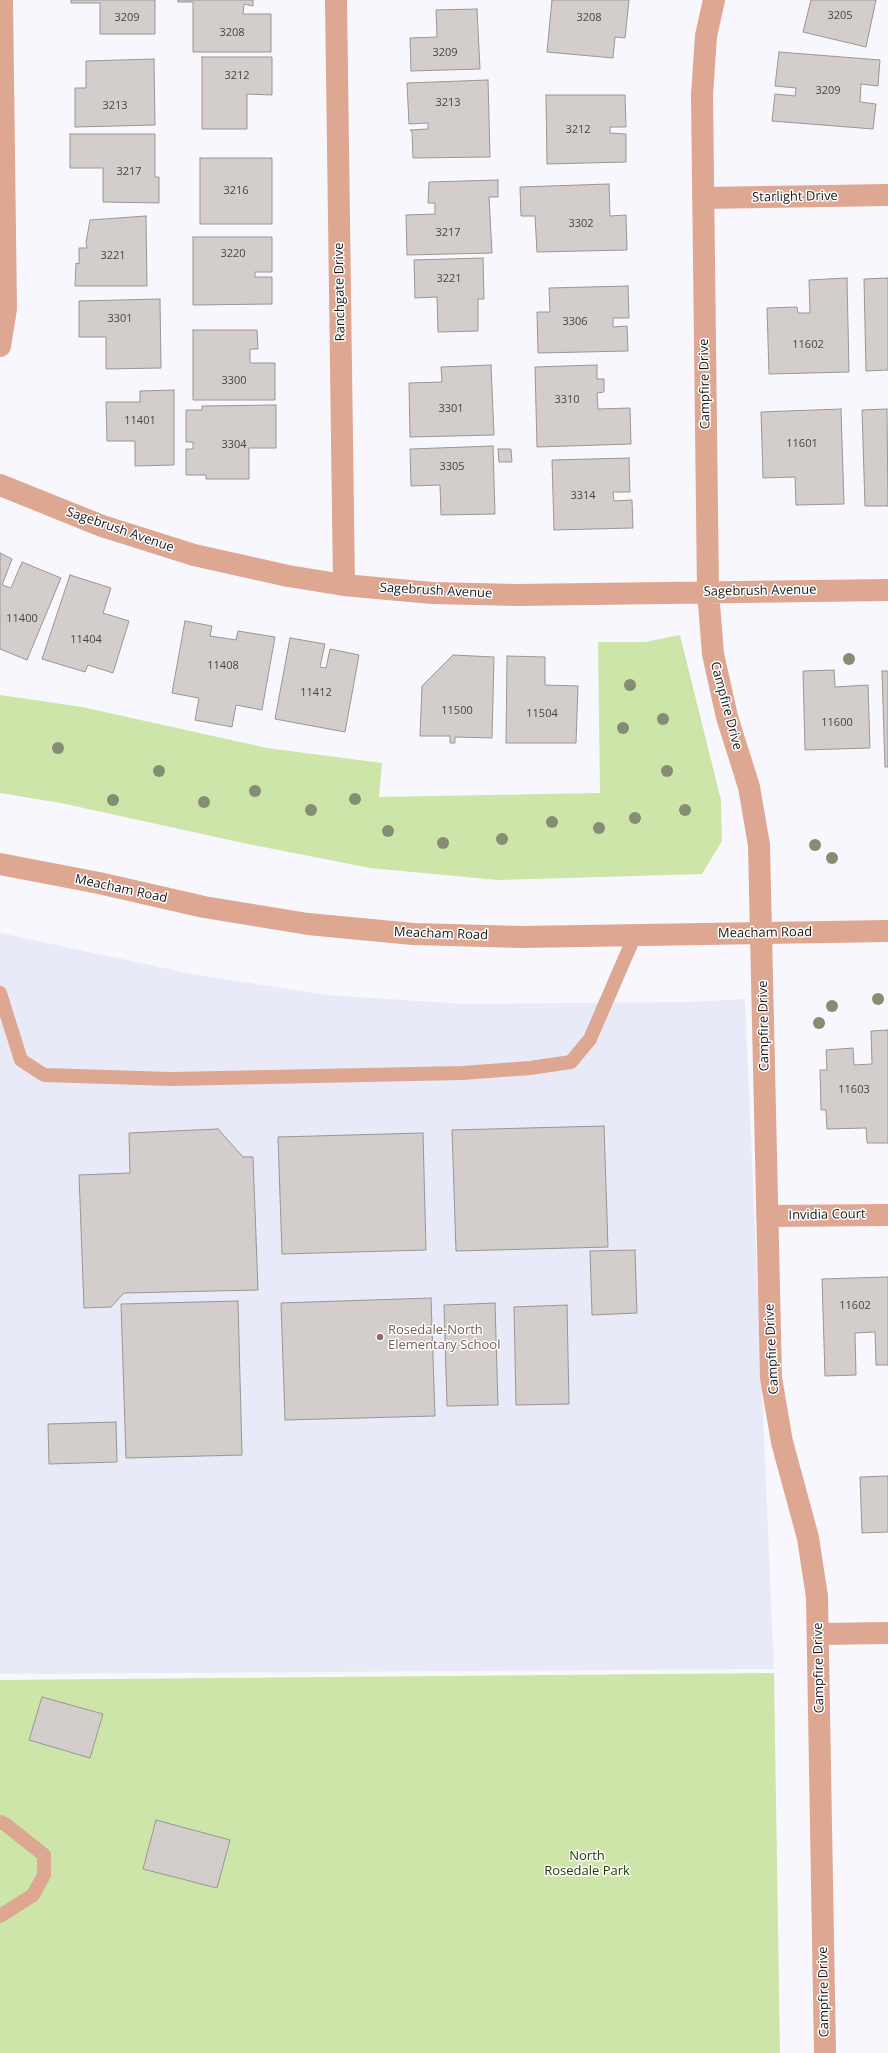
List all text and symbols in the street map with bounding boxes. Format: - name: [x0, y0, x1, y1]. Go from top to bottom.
- house number: 3205: [827, 9, 853, 23]
- house number: 3209: [114, 11, 140, 25]
- house number: 3208: [576, 11, 602, 25]
- house number: 3208: [219, 26, 245, 40]
- house number: 3209: [432, 46, 458, 60]
- house number: 3212: [224, 69, 250, 83]
- house number: 3209: [815, 84, 841, 98]
- house number: 3213: [435, 96, 461, 110]
- house number: 3213: [102, 99, 128, 113]
- house number: 3212: [565, 123, 591, 137]
- house number: 3217: [116, 165, 142, 179]
- house number: 3216: [223, 184, 249, 198]
- street label: Starlight Drive: [752, 188, 838, 206]
- house number: 3302: [568, 217, 594, 231]
- house number: 3217: [435, 226, 461, 240]
- street label: Ranchgate Drive: [331, 242, 349, 342]
- house number: 3220: [220, 247, 246, 261]
- house number: 3221: [100, 249, 126, 263]
- house number: 3221: [436, 272, 462, 286]
- house number: 3301: [107, 312, 133, 326]
- house number: 3306: [562, 315, 588, 329]
- street label: Campfire Drive: [696, 338, 714, 430]
- house number: 11602: [792, 338, 824, 352]
- house number: 3300: [221, 374, 247, 388]
- house number: 3310: [554, 393, 580, 407]
- house number: 3301: [438, 402, 464, 416]
- house number: 11401: [124, 414, 156, 428]
- house number: 11601: [786, 437, 818, 451]
- house number: 3304: [221, 438, 247, 452]
- house number: 3305: [439, 460, 465, 474]
- house number: 3314: [570, 489, 596, 503]
- street label: Sagebrush Avenue: [64, 504, 176, 556]
- street label: Sagebrush Avenue: [379, 580, 493, 602]
- street label: Sagebrush Avenue: [703, 582, 817, 600]
- house number: 11400: [6, 612, 38, 626]
- house number: 11404: [70, 633, 102, 647]
- house number: 11408: [207, 659, 239, 673]
- street label: Campfire Drive: [707, 660, 745, 752]
- house number: 11412: [300, 686, 332, 700]
- house number: 11500: [441, 704, 473, 718]
- house number: 11504: [526, 707, 558, 721]
- house number: 11600: [821, 716, 853, 730]
- street label: Meacham Road: [73, 872, 169, 906]
- street label: Meacham Road: [718, 924, 812, 942]
- street label: Meacham Road: [394, 925, 488, 943]
- street label: Campfire Drive: [755, 980, 773, 1072]
- house number: 11603: [838, 1083, 870, 1097]
- street label: Invidia Court: [788, 1207, 866, 1223]
- house number: 11602: [839, 1299, 871, 1313]
- street label: Campfire Drive: [762, 1303, 782, 1395]
- place label: Rosedale-North Elementary School: [388, 1322, 500, 1353]
- marker: Rosedale-North Elementary School: [375, 1332, 385, 1342]
- street label: Campfire Drive: [810, 1622, 828, 1714]
- park label: North Rosedale Park: [544, 1848, 630, 1879]
- street label: Campfire Drive: [815, 1946, 833, 2038]

